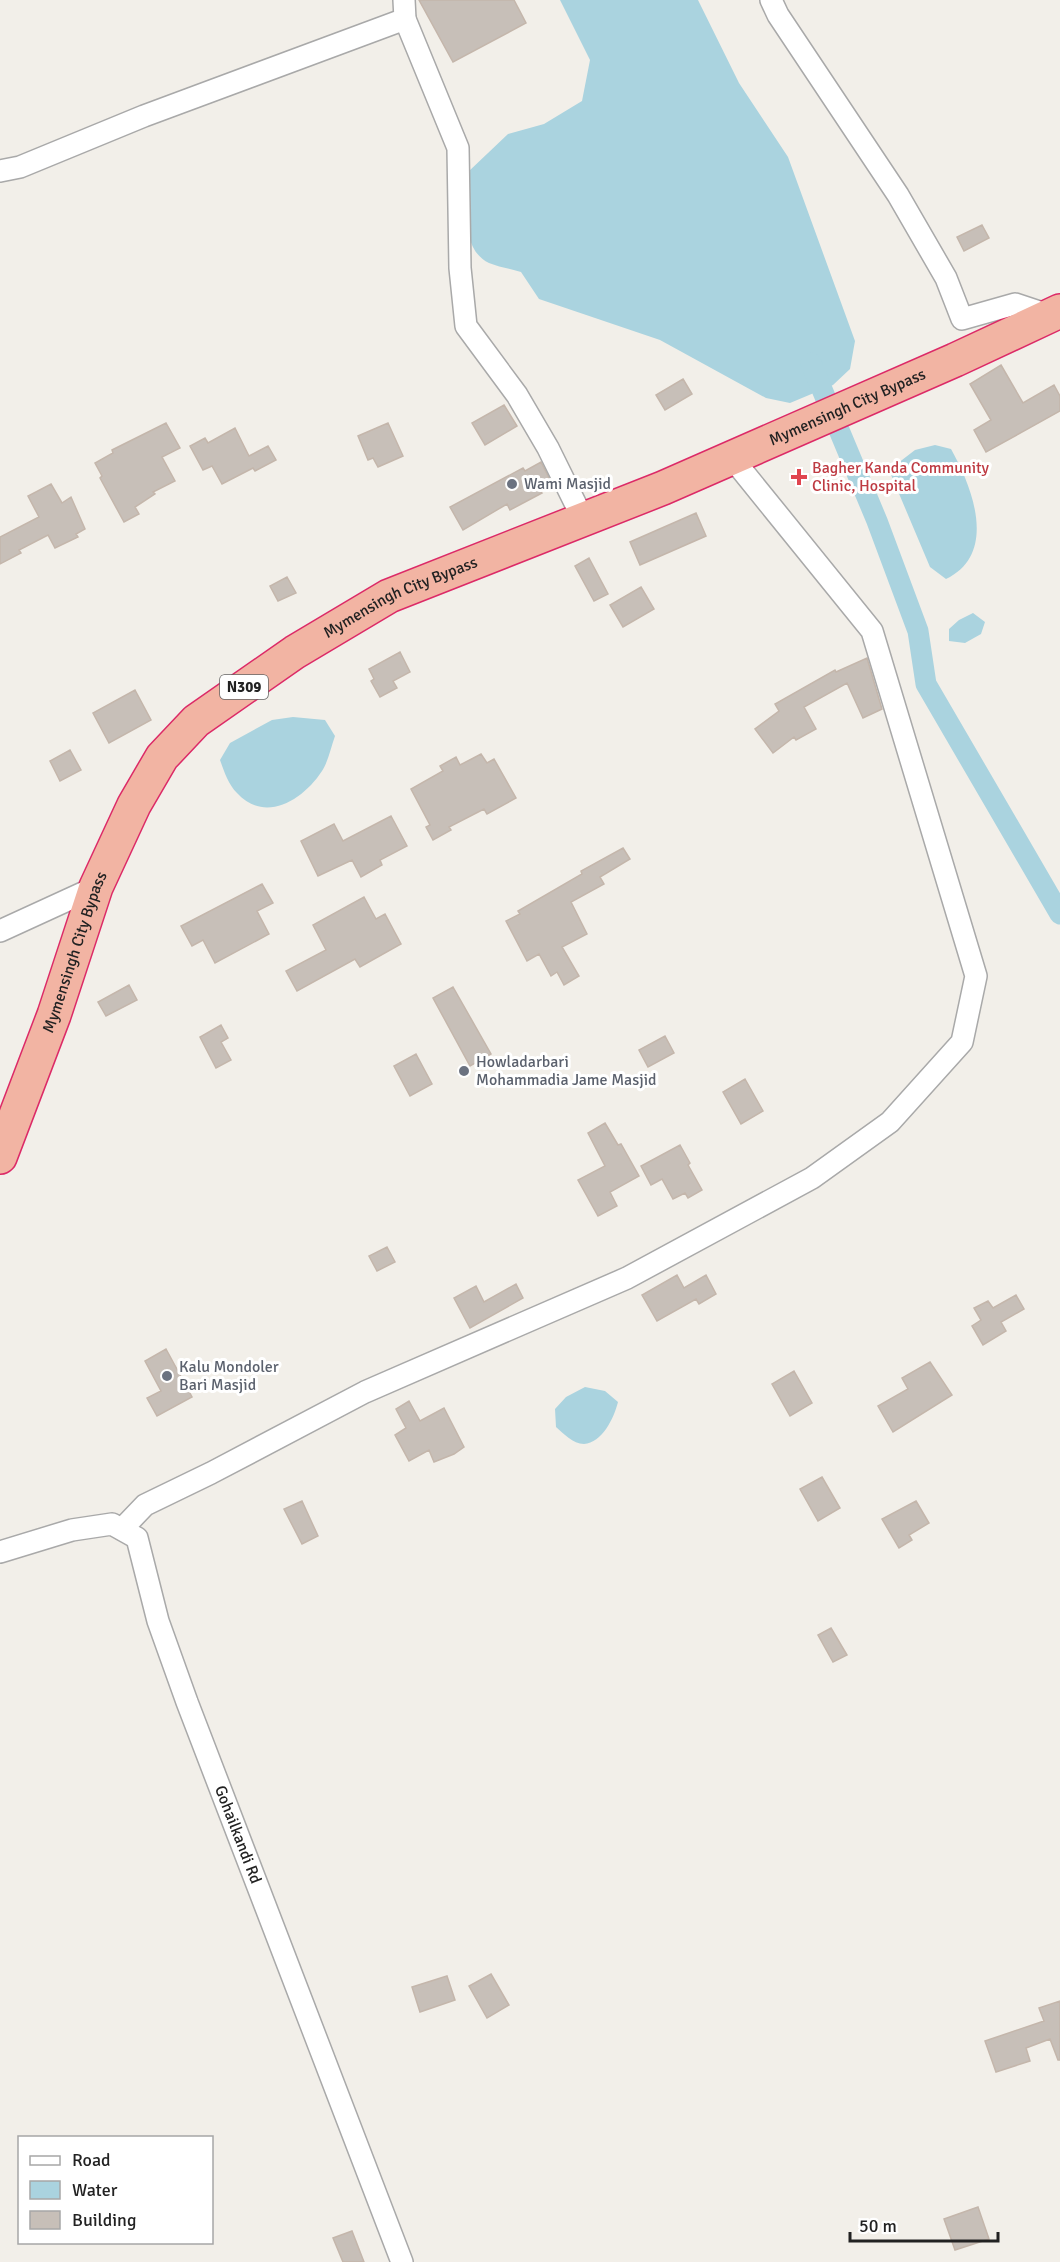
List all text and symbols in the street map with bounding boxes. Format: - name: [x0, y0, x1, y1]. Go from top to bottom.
- street label: Mymensingh City Bypass: [766, 364, 929, 450]
- place label: Bagher Kanda Community Clinic, Hospital: [812, 458, 990, 496]
- marker: Bagher Kanda Community Clinic, Hospital: [790, 468, 808, 486]
- place label: Wami Masjid: [524, 474, 611, 494]
- marker: Wami Masjid: [505, 477, 519, 491]
- street label: Mymensingh City Bypass: [320, 552, 480, 643]
- road number: N309: [220, 675, 268, 699]
- street label: Mymensingh City Bypass: [38, 868, 112, 1036]
- place label: Howladarbari Mohammadia Jame Masjid: [476, 1052, 656, 1090]
- marker: Howladarbari Mohammadia Jame Masjid: [457, 1064, 471, 1078]
- place label: Kalu Mondoler Bari Masjid: [179, 1357, 279, 1395]
- marker: Kalu Mondoler Bari Masjid: [160, 1369, 174, 1383]
- street label: Gohailkandi Rd: [210, 1783, 266, 1886]
- legend: [18, 2136, 213, 2244]
- text: Road: [72, 2149, 111, 2171]
- text: Water: [72, 2179, 118, 2201]
- scale bar: [850, 2205, 998, 2243]
- text: Building: [72, 2209, 136, 2231]
- text: 50 m: [859, 2215, 897, 2237]

